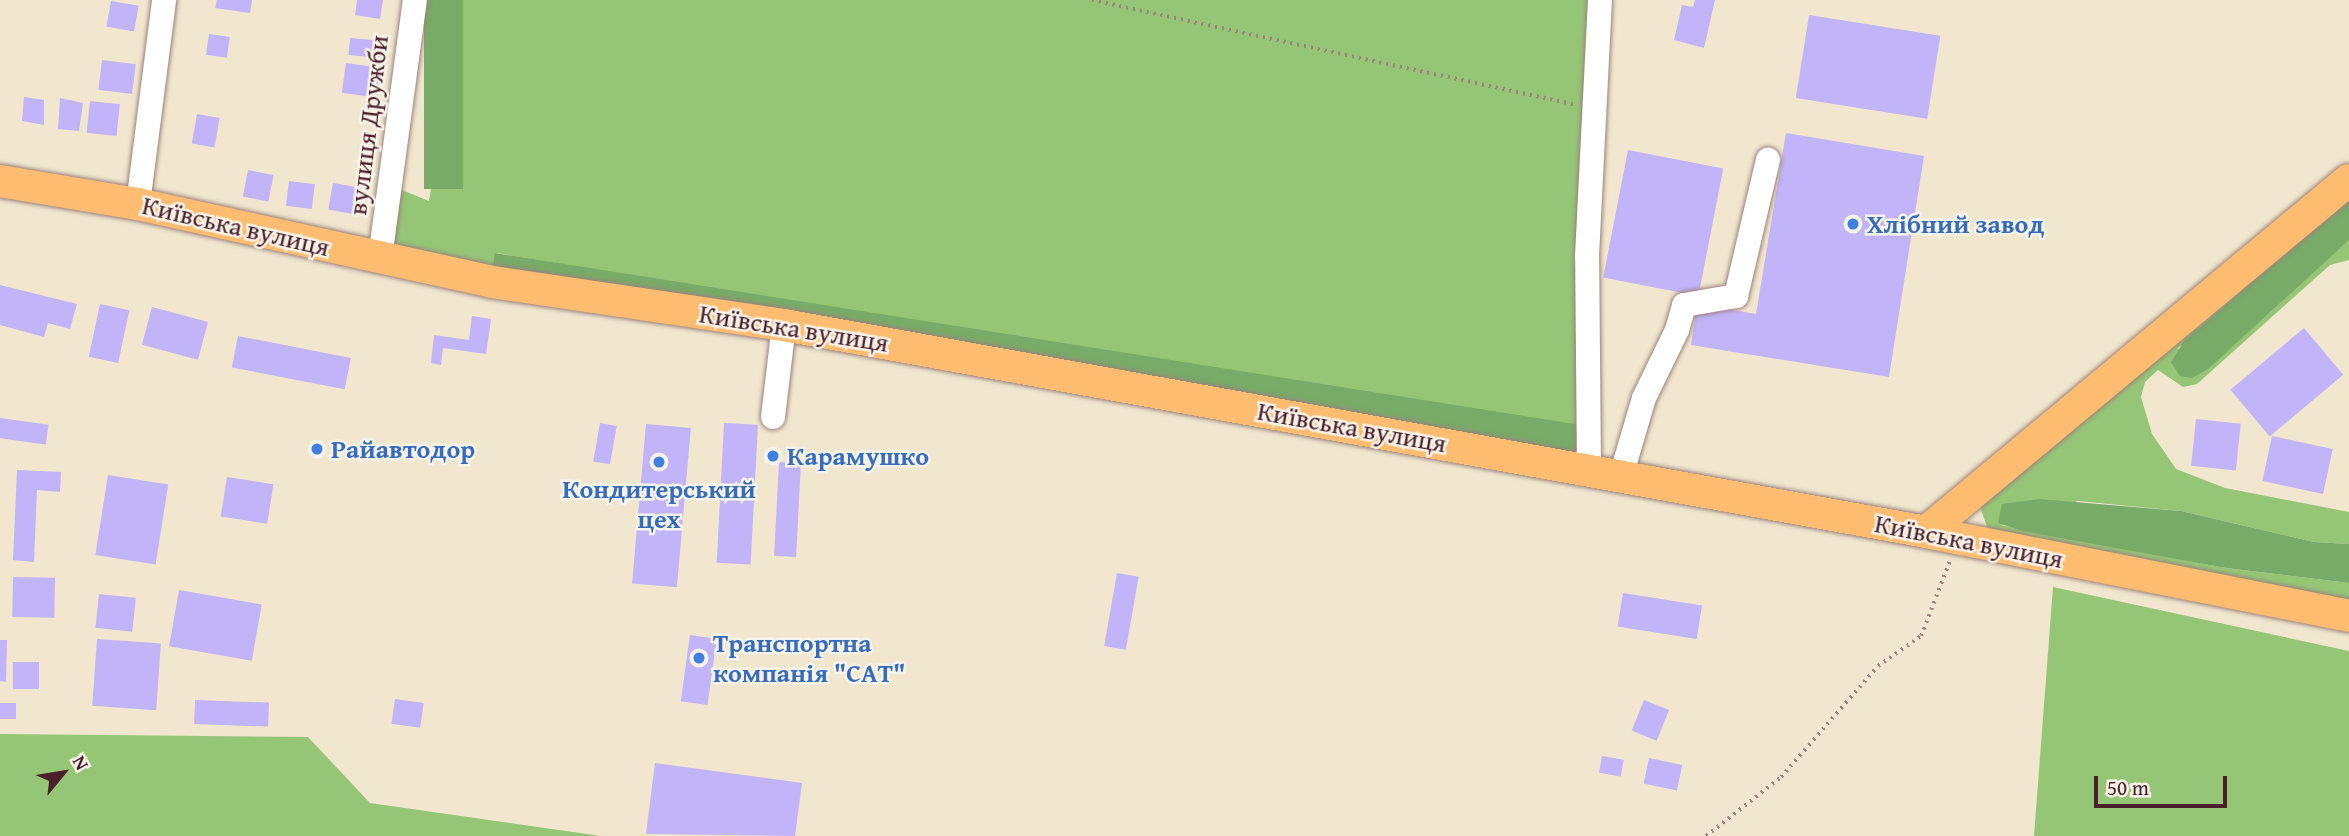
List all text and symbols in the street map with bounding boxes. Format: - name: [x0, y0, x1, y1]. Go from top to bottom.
- street label: вулиця Дружби: [341, 33, 395, 217]
- street label: Київська вулиця: [139, 189, 333, 263]
- place label: Хлібний завод: [1867, 208, 2044, 240]
- marker: Хлібний завод: [1845, 216, 1861, 232]
- street label: Київська вулиця: [697, 298, 891, 358]
- street label: Київська вулиця: [1255, 395, 1449, 459]
- place label: Райавтодор: [331, 433, 475, 465]
- place label: Карамушко: [787, 440, 929, 472]
- marker: Райавтодор: [309, 441, 325, 457]
- marker: Карамушко: [765, 448, 781, 464]
- marker: Кондитерський цех: [651, 454, 667, 470]
- place label: Кондитерський цех: [562, 473, 756, 534]
- street label: Київська вулиця: [1872, 507, 2066, 575]
- place label: Транспортна компанія "САТ": [713, 627, 906, 688]
- marker: Транспортна компанія "САТ": [691, 650, 707, 666]
- north arrow: [28, 738, 98, 808]
- text: N: [66, 750, 96, 775]
- scale bar: [2097, 762, 2230, 806]
- text: 50 m: [2107, 772, 2149, 803]

